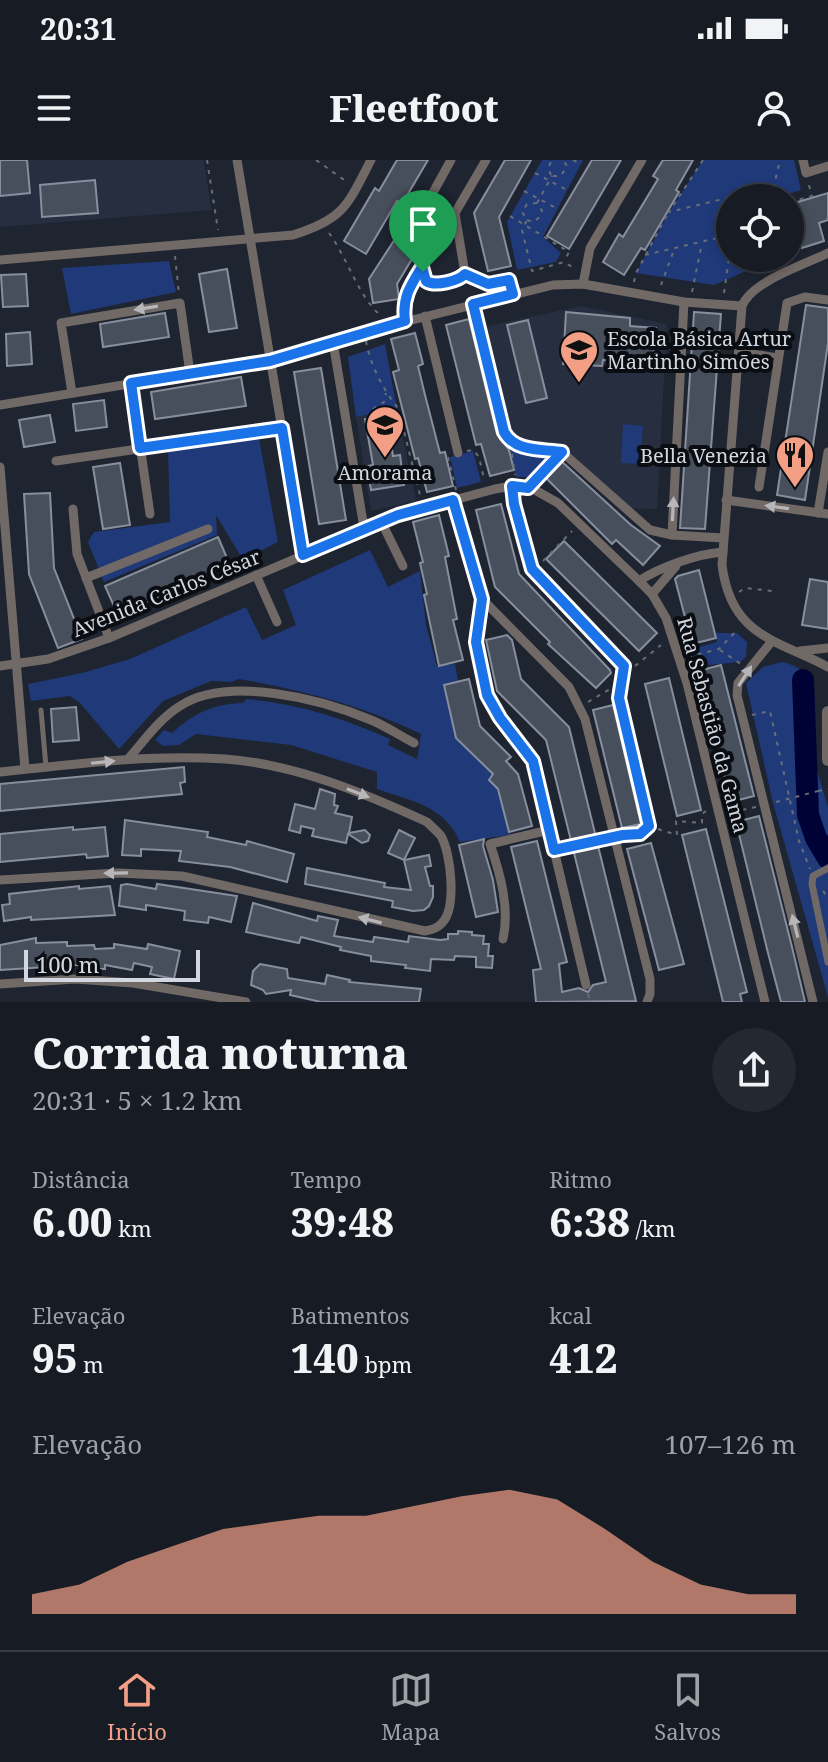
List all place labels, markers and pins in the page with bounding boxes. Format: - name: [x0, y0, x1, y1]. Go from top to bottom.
- pin: [389, 190, 457, 272]
- place label: Escola Básica Artur Martinho Simões: [607, 325, 792, 375]
- school or university icon: Escola Básica Artur Martinho Simões: [558, 329, 600, 384]
- school or university icon: Amorama: [364, 404, 406, 459]
- restaurant icon: Bella Venezia: [774, 434, 816, 489]
- place label: Bella Venezia: [640, 442, 767, 469]
- place label: Amorama: [338, 459, 432, 486]

